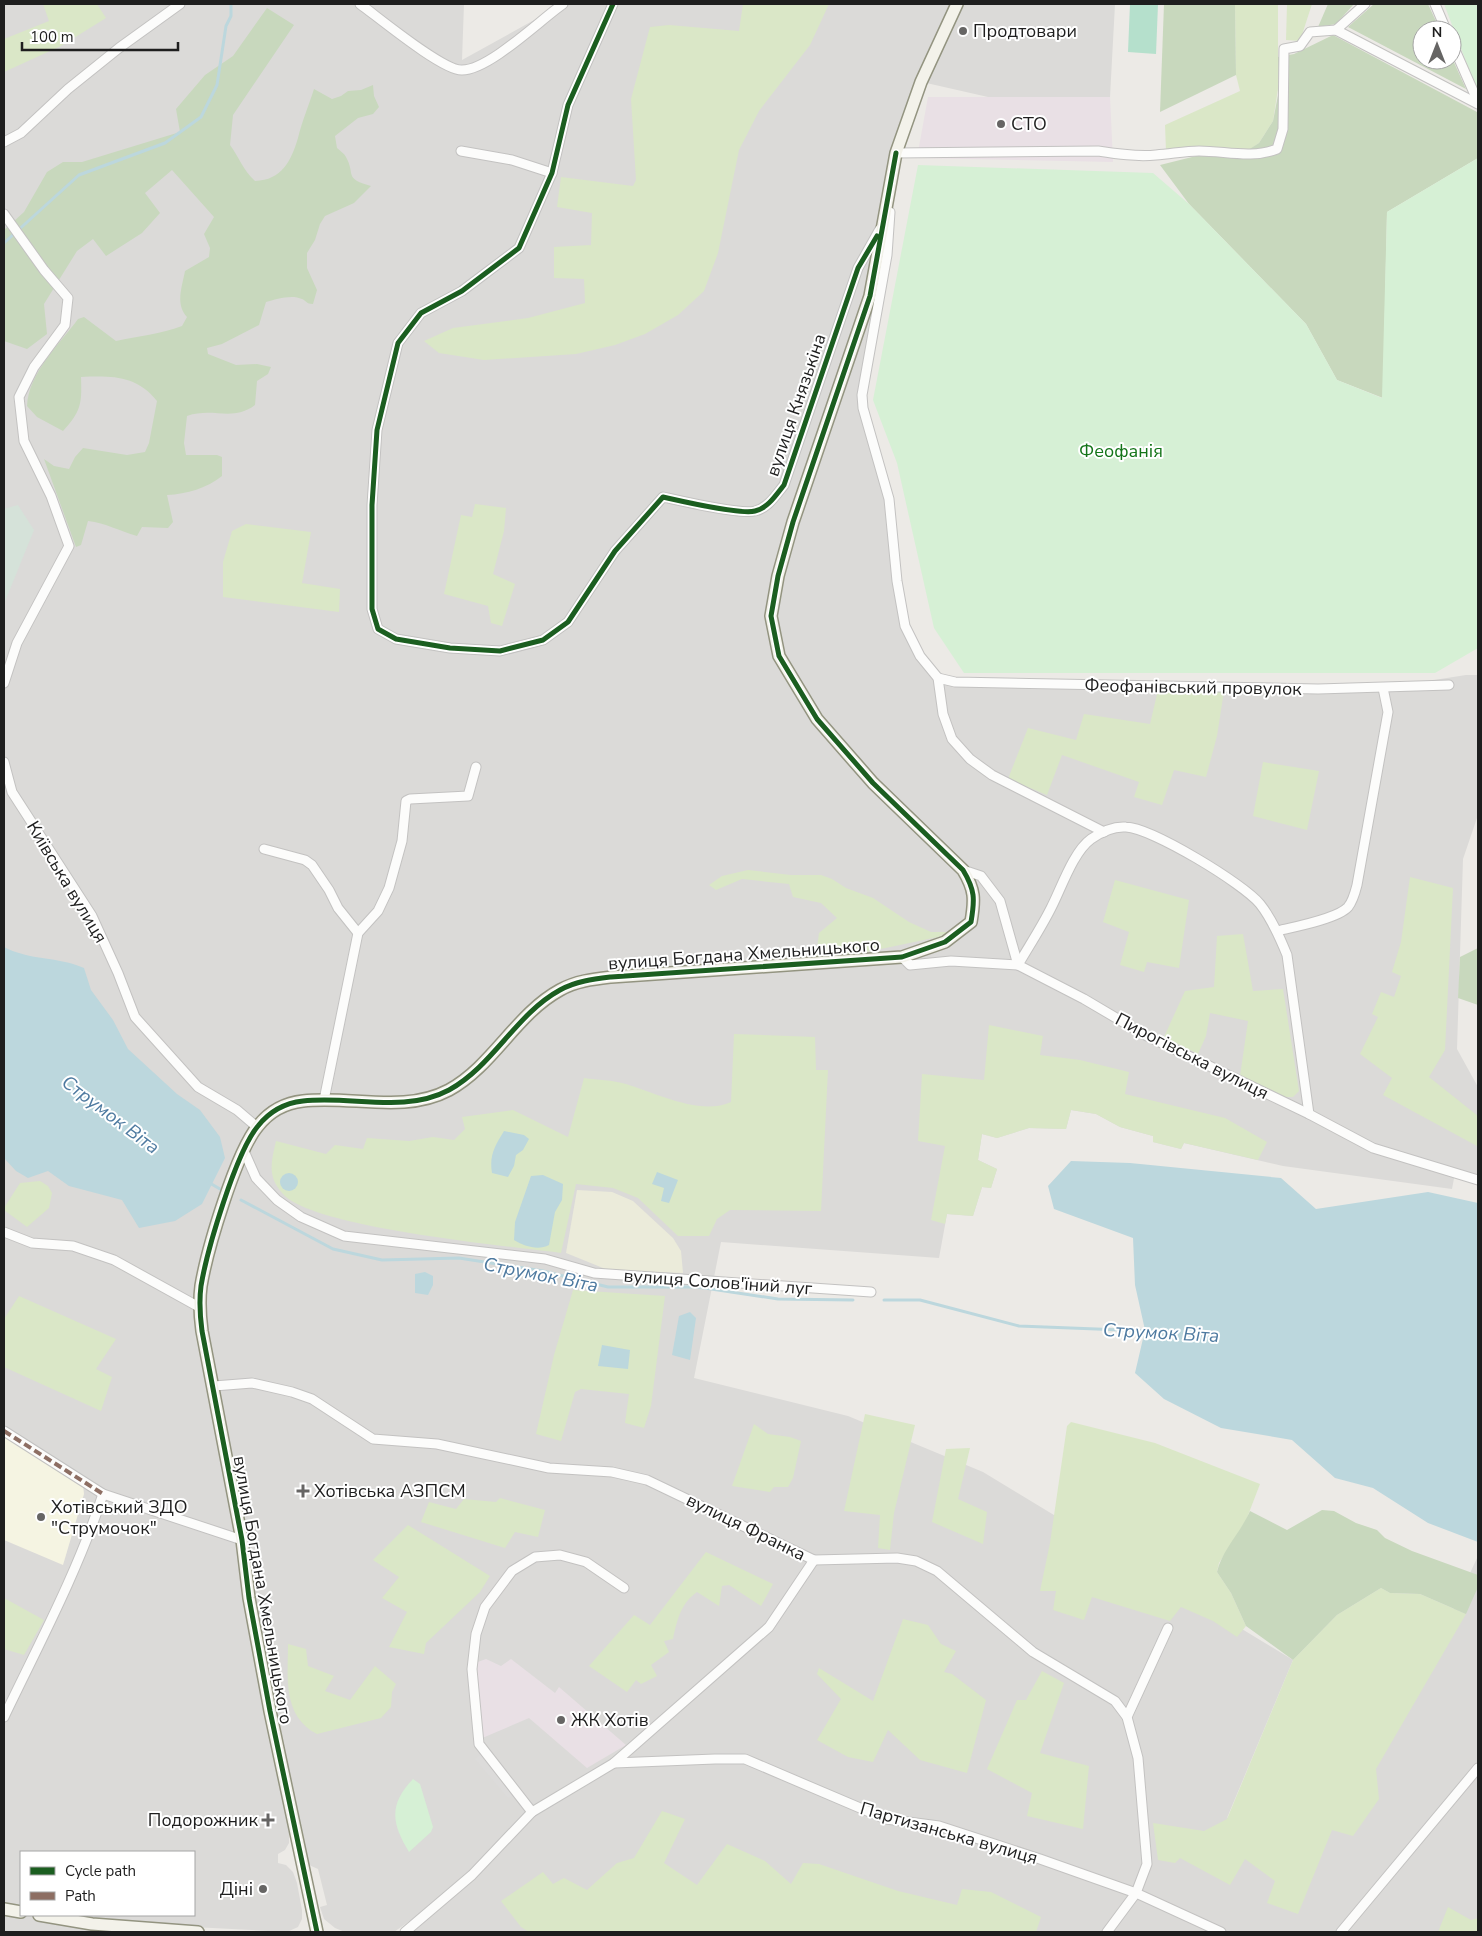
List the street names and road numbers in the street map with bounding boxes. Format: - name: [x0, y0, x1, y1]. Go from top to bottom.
- street label: вулиця Князькіна: [760, 331, 832, 479]
- street label: Феофанівський провулок: [1084, 673, 1302, 701]
- street label: Київська вулиця: [21, 817, 113, 947]
- street label: вулиця Богдана Хмельницького: [607, 933, 881, 975]
- street label: Пирогівська вулиця: [1111, 1007, 1273, 1105]
- street label: вулиця Солов'їний луг: [623, 1263, 813, 1301]
- street label: вулиця Богдана Хмельницького: [228, 1454, 298, 1726]
- street label: вулиця Франка: [682, 1488, 810, 1566]
- street label: Партизанська вулиця: [857, 1796, 1041, 1870]

